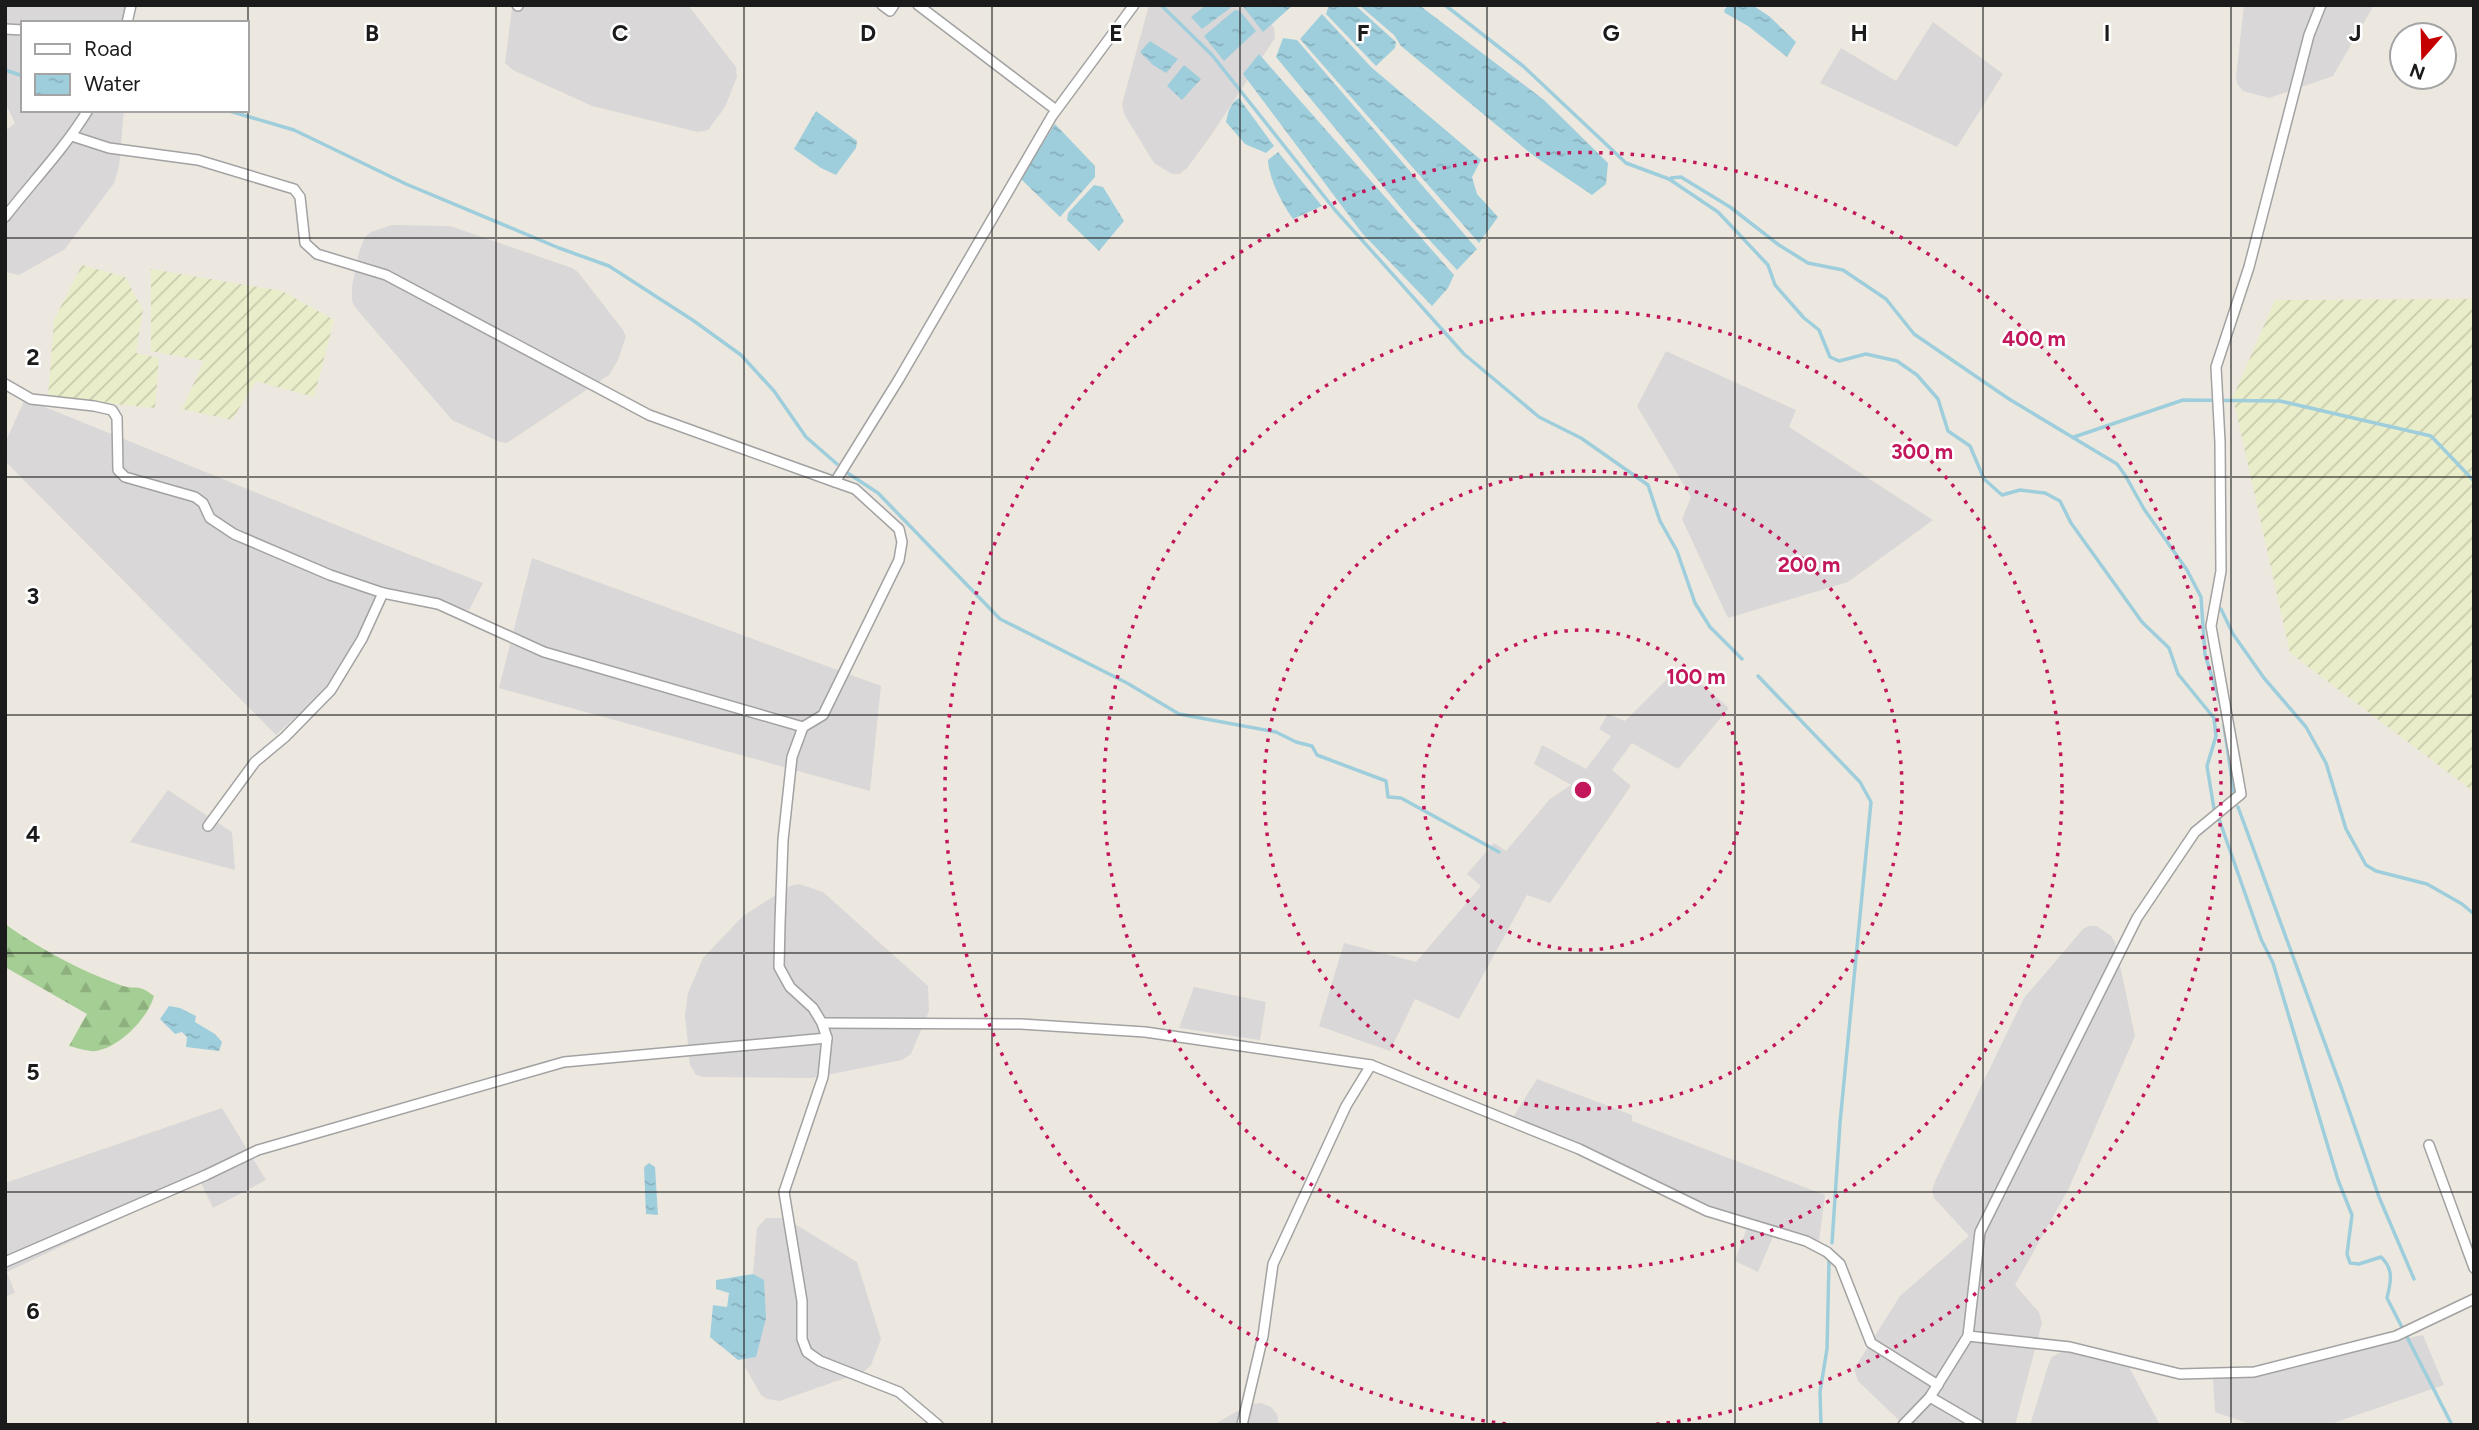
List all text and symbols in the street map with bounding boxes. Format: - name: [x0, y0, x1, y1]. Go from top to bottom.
- text: B: [365, 19, 379, 47]
- text: C: [612, 19, 629, 47]
- text: D: [860, 19, 876, 47]
- text: E: [1109, 19, 1123, 47]
- text: F: [1357, 19, 1370, 47]
- text: G: [1602, 19, 1620, 47]
- text: H: [1850, 19, 1868, 47]
- text: I: [2104, 19, 2110, 47]
- text: J: [2349, 19, 2361, 47]
- legend: [21, 21, 248, 112]
- north arrow: [2388, 21, 2458, 91]
- text: Road: [84, 36, 132, 61]
- text: N: [2407, 58, 2428, 85]
- text: Water: [84, 71, 140, 96]
- text: 400 m: [2002, 326, 2066, 351]
- text: 2: [26, 343, 40, 371]
- text: 300 m: [1891, 439, 1953, 464]
- text: 200 m: [1778, 552, 1840, 577]
- text: 3: [27, 582, 39, 610]
- text: 100 m: [1666, 664, 1726, 689]
- centre of rings: [1571, 778, 1595, 802]
- text: 4: [26, 820, 40, 848]
- text: 5: [26, 1058, 40, 1086]
- text: 6: [26, 1297, 40, 1325]

